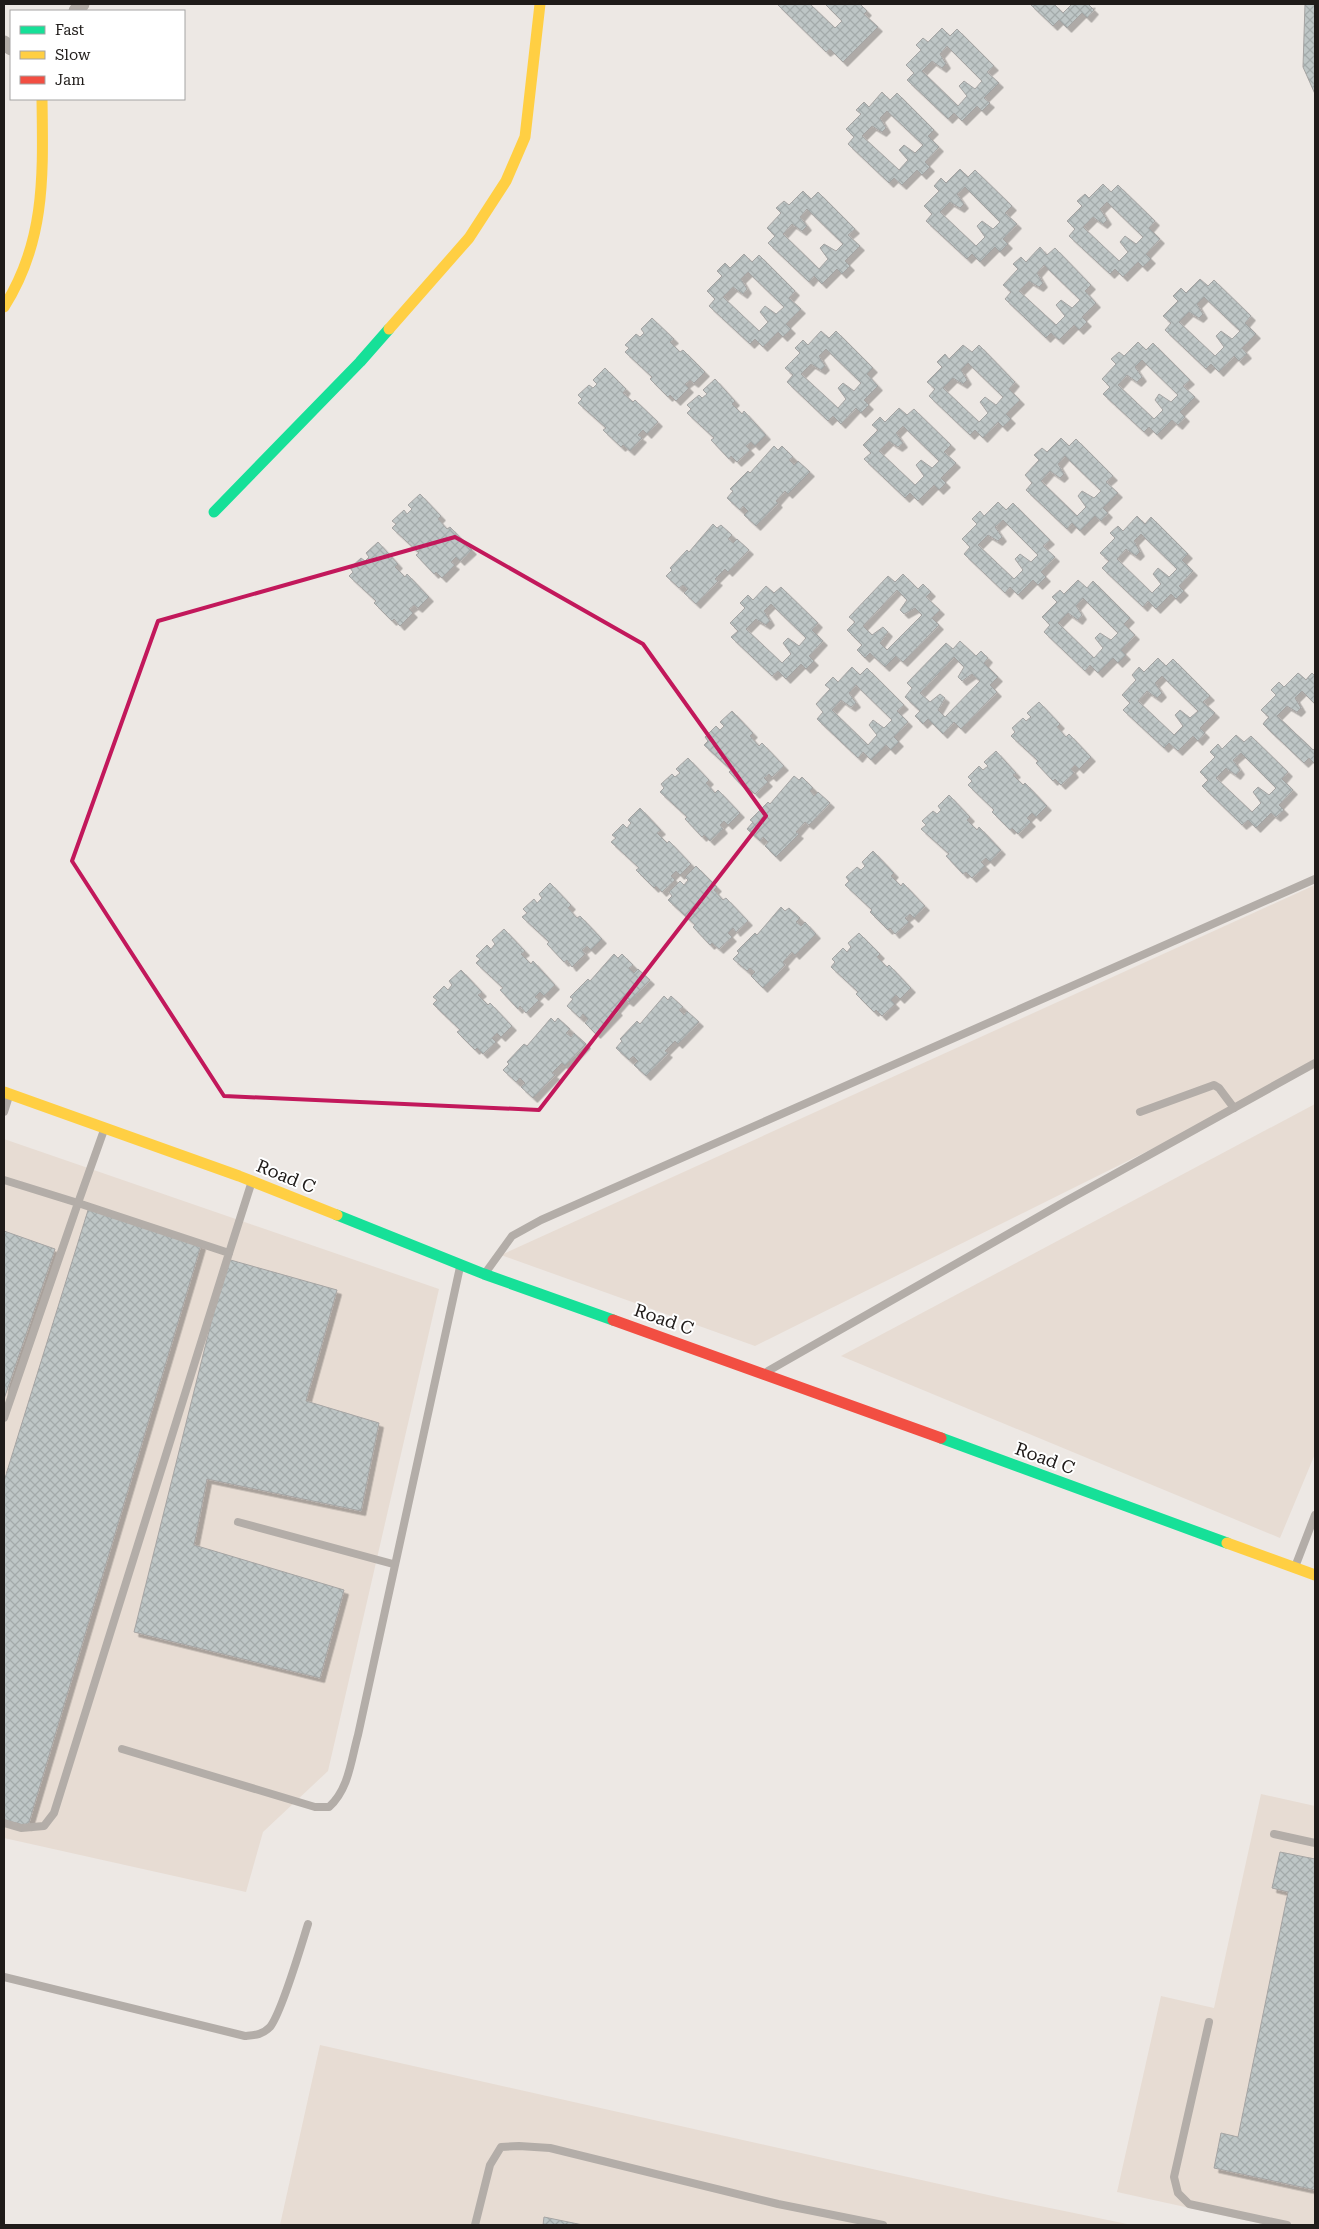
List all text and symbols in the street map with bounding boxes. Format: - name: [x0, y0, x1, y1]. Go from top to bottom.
- legend: [10, 10, 185, 100]
- text: Fast: [55, 21, 85, 39]
- text: Slow: [55, 46, 91, 64]
- text: Jam: [55, 71, 85, 89]
- street label: Road C: [253, 1155, 319, 1197]
- street label: Road C: [631, 1299, 697, 1339]
- street label: Road C: [1012, 1438, 1078, 1478]

